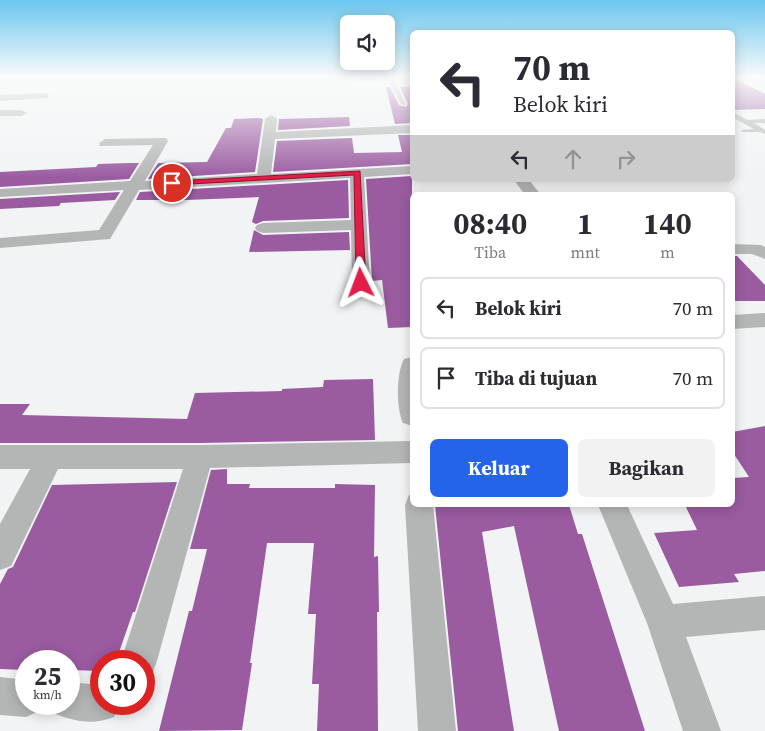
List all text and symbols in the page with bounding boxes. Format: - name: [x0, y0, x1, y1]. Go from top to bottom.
- map controls: [340, 15, 395, 70]
- button: sound: [340, 15, 395, 70]
- text: 70 m: [513, 44, 590, 92]
- icon: left: [430, 50, 495, 115]
- text: Belok kiri: [513, 89, 608, 119]
- icon: left: [506, 145, 534, 173]
- icon: ahead: [559, 145, 587, 173]
- icon: right: [612, 145, 640, 173]
- pin: [151, 162, 193, 204]
- icon: arrive: [158, 169, 186, 197]
- text: 08:40: [453, 203, 527, 244]
- text: 1: [577, 203, 593, 244]
- text: 140: [643, 203, 692, 244]
- text: Tiba: [474, 241, 506, 263]
- text: mnt: [571, 241, 600, 263]
- text: m: [660, 241, 675, 263]
- position arrow: [334, 256, 386, 308]
- icon: left: [432, 294, 460, 322]
- text: Belok kiri: [475, 295, 562, 321]
- text: 70 m: [672, 295, 713, 321]
- icon: arrive: [432, 364, 460, 392]
- text: Tiba di tujuan: [475, 365, 597, 391]
- text: 70 m: [672, 365, 713, 391]
- button: Keluar: [430, 439, 568, 497]
- button: Bagikan: [578, 439, 715, 497]
- speed limit sign: 30: [90, 650, 155, 715]
- text: 25: [34, 659, 61, 693]
- text: km/h: [33, 687, 62, 703]

